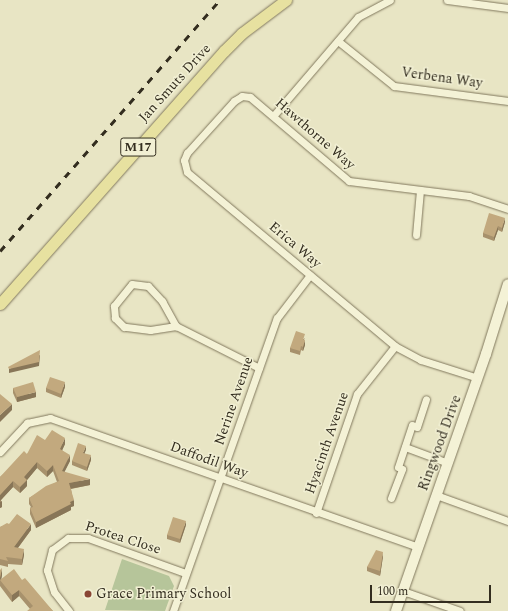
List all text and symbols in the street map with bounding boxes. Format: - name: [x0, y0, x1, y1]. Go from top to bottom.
- street label: Jan Smuts Drive: [135, 40, 215, 126]
- street label: Verbena Way: [400, 64, 484, 92]
- street label: Hawthorne Way: [272, 95, 358, 173]
- road number: M17: [120, 136, 156, 158]
- street label: Erica Way: [265, 218, 325, 272]
- street label: Nerine Avenue: [211, 355, 257, 447]
- street label: Hyacinth Avenue: [302, 390, 352, 496]
- street label: Ringwood Drive: [415, 393, 465, 493]
- street label: Daffodil Way: [168, 438, 250, 482]
- street label: Protea Close: [83, 518, 163, 558]
- scale bar: [372, 577, 493, 603]
- text: 100 m: [377, 582, 408, 601]
- place label: Grace Primary School: [96, 586, 231, 602]
- marker: Grace Primary School: [83, 589, 93, 599]

